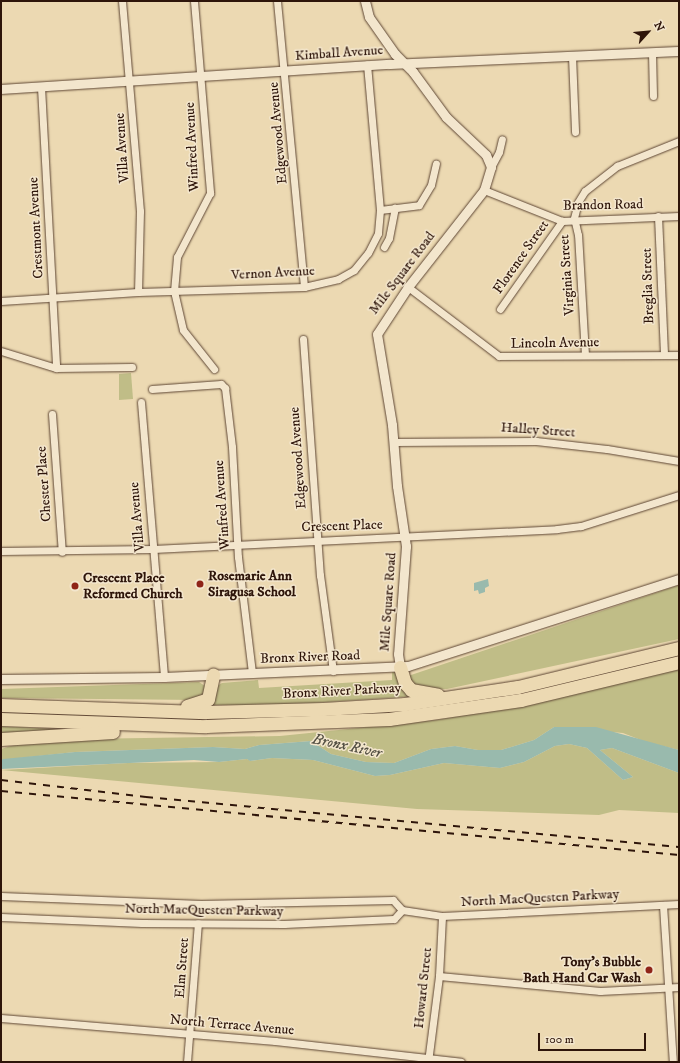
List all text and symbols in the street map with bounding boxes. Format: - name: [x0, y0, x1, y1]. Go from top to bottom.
- north arrow: [628, 12, 668, 52]
- text: N: [650, 19, 667, 34]
- street label: Kimball Avenue: [294, 42, 384, 64]
- street label: Edgewood Avenue: [265, 81, 291, 185]
- street label: Winfred Avenue: [181, 102, 203, 192]
- street label: Villa Avenue: [111, 112, 133, 184]
- street label: Crestmont Avenue: [25, 177, 47, 279]
- street label: Brandon Road: [563, 196, 643, 214]
- street label: Florence Street: [490, 217, 552, 297]
- street label: Mile Square Road: [365, 228, 439, 318]
- street label: Virginia Street: [556, 234, 578, 316]
- street label: Breglia Street: [638, 247, 658, 325]
- street label: Vernon Avenue: [231, 262, 315, 284]
- street label: Lincoln Avenue: [511, 334, 599, 352]
- street label: Edgewood Avenue: [286, 406, 310, 510]
- street label: Halley Street: [500, 419, 576, 441]
- street label: Chester Place: [33, 446, 55, 522]
- street label: Winfred Avenue: [210, 460, 234, 550]
- street label: Villa Avenue: [126, 481, 148, 553]
- street label: Crescent Place: [301, 516, 383, 536]
- street label: Mile Square Road: [376, 552, 400, 652]
- place label: Rosemarie Ann Siragusa School: [208, 568, 296, 600]
- place label: Crescent Place Reformed Church: [83, 570, 183, 602]
- marker: Rosemarie Ann Siragusa School: [195, 579, 205, 589]
- marker: Crescent Place Reformed Church: [70, 581, 80, 591]
- street label: Bronx River Road: [260, 647, 360, 667]
- street label: Bronx River Parkway: [282, 680, 402, 702]
- water label: Bronx River: [311, 730, 383, 762]
- street label: North MacQuesten Parkway: [460, 885, 620, 911]
- street label: North MacQuesten Parkway: [125, 900, 283, 920]
- street label: Elm Street: [172, 937, 192, 999]
- street label: Howard Street: [410, 947, 436, 1029]
- place label: Tony's Bubble Bath Hand Car Wash: [523, 954, 641, 986]
- marker: Tony's Bubble Bath Hand Car Wash: [644, 965, 654, 975]
- street label: North Terrace Avenue: [169, 1011, 295, 1039]
- scale bar: [540, 1025, 648, 1051]
- text: 100 m: [545, 1032, 574, 1047]

